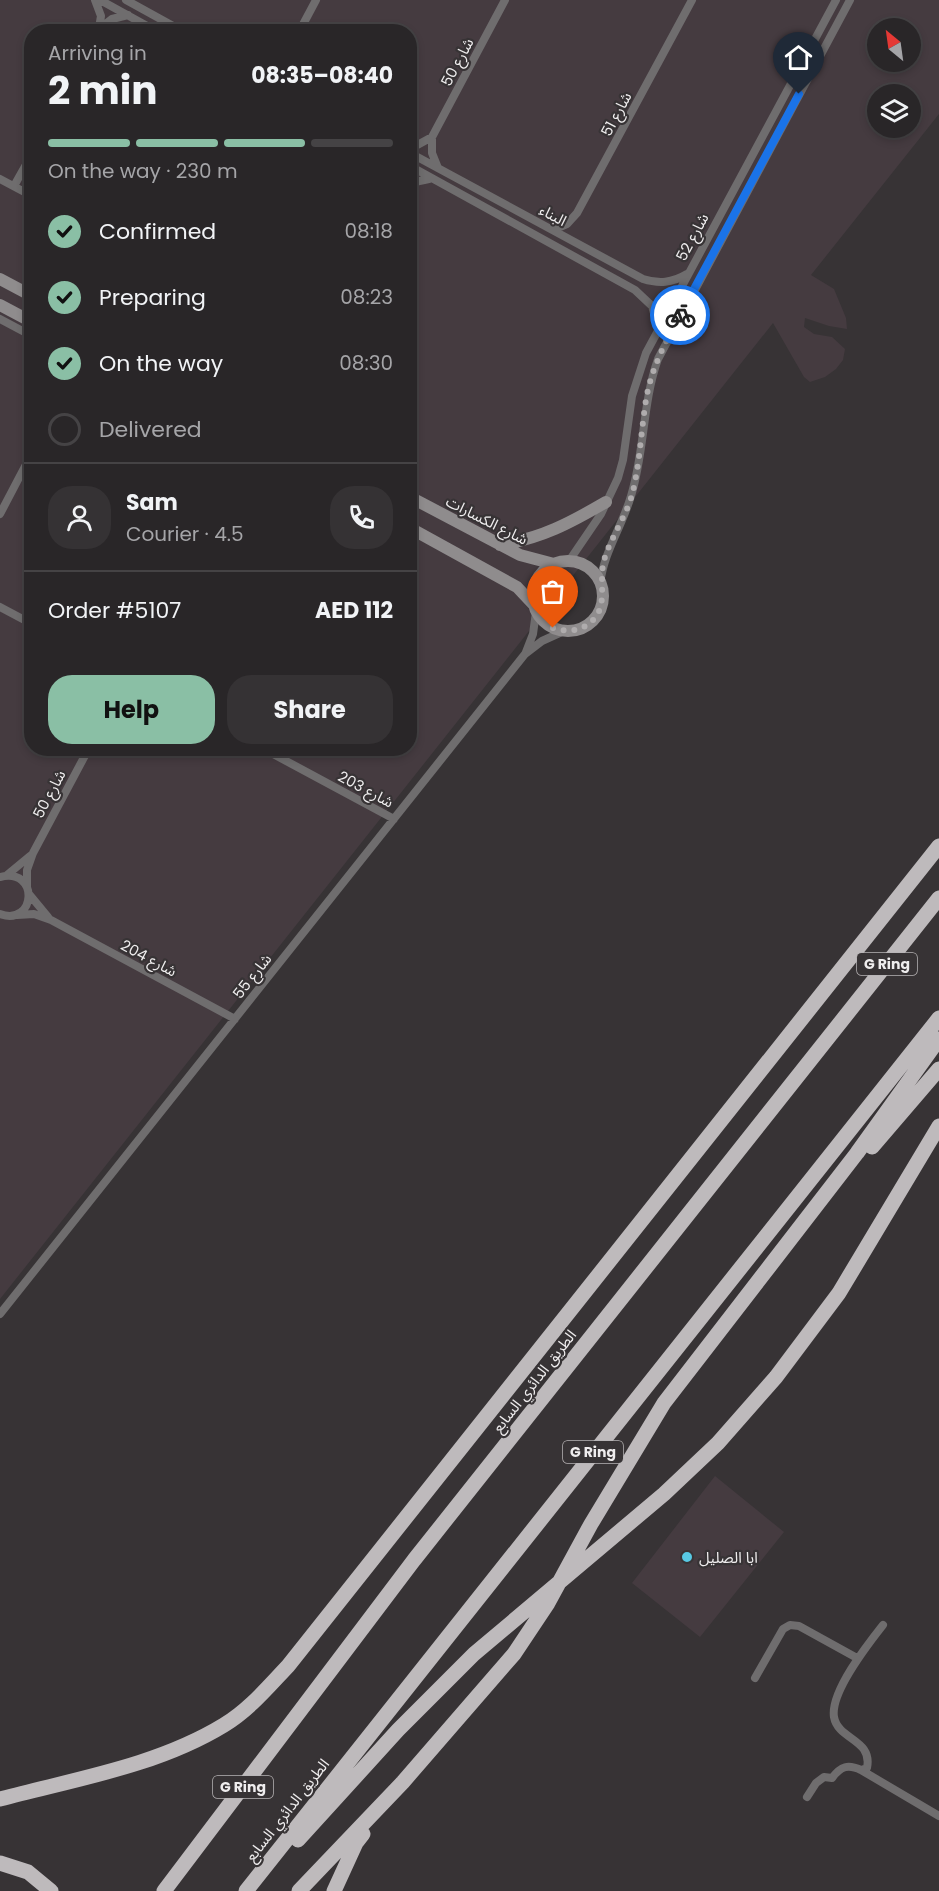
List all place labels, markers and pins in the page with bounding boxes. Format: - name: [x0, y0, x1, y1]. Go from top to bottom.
- pin: [773, 32, 824, 94]
- pin: [527, 566, 578, 628]
- place label: ابا الصليل: [699, 1547, 758, 1568]
- marker: ابا الصليل: [680, 1550, 694, 1564]

